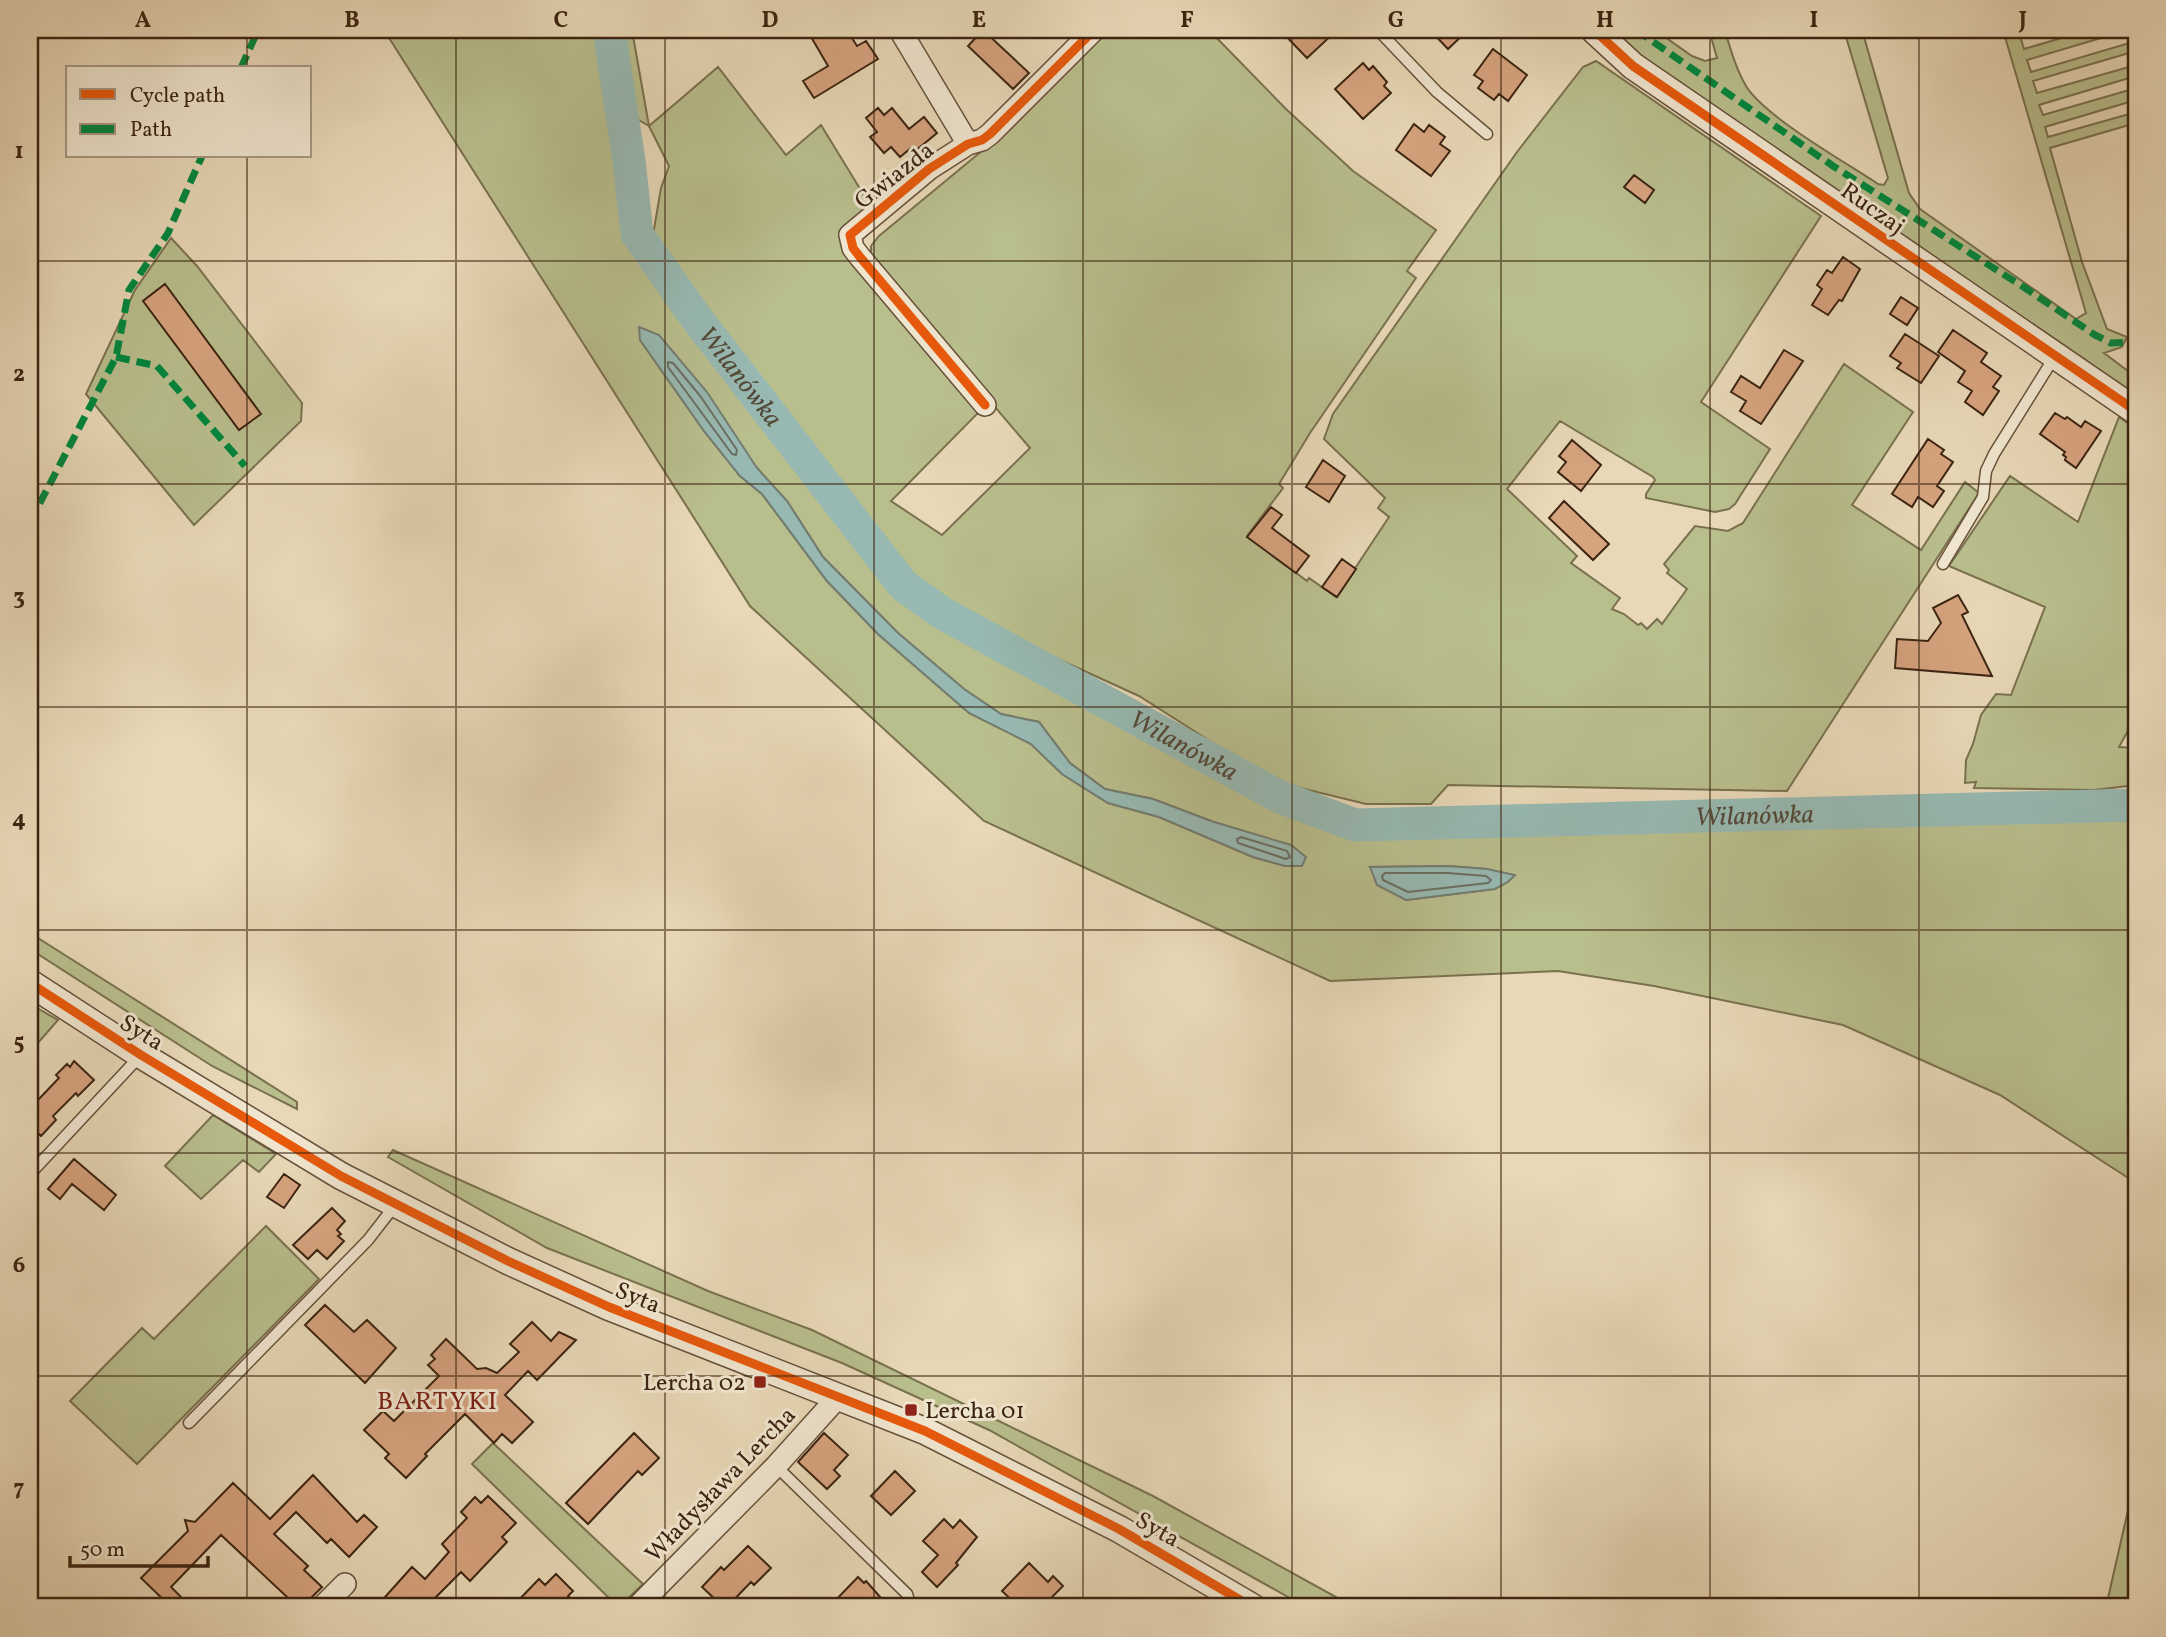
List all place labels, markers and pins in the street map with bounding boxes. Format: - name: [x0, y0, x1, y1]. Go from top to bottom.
- place label: Lercha 02: [643, 1367, 746, 1401]
- marker: Lercha 02: [752, 1374, 768, 1390]
- place label: Lercha 01: [925, 1395, 1025, 1429]
- marker: Lercha 01: [903, 1402, 919, 1418]

